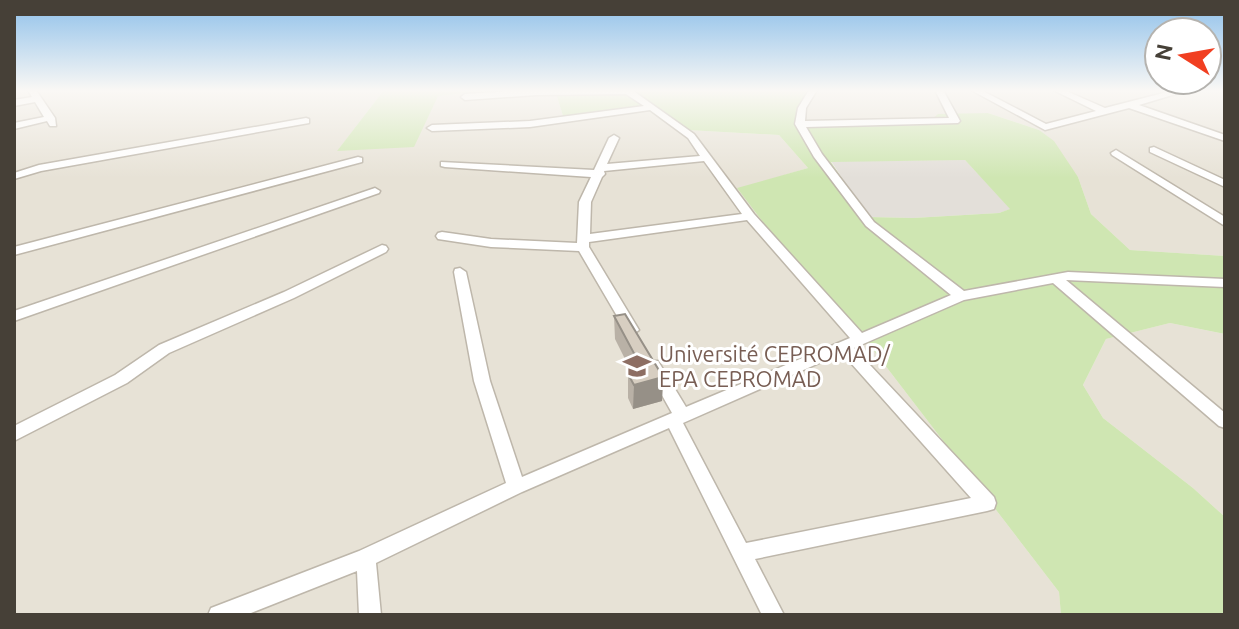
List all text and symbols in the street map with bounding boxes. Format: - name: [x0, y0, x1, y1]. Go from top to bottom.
- north arrow: [1143, 16, 1223, 96]
- text: N: [1149, 42, 1177, 63]
- place label: Université CEPROMAD/ EPA CEPROMAD: [659, 341, 891, 391]
- school or university icon: Université CEPROMAD/ EPA CEPROMAD: [622, 351, 652, 381]

